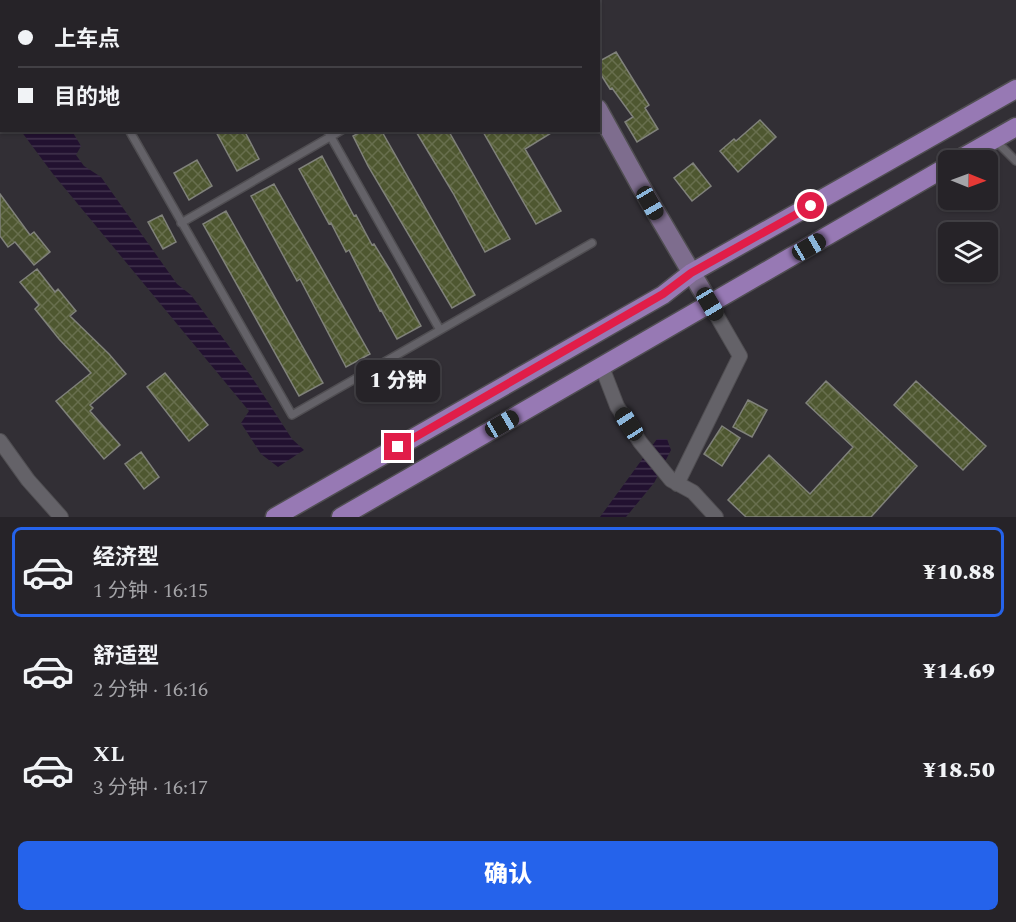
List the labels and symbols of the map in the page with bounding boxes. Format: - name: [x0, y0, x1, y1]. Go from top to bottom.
- north arrow: [938, 150, 998, 210]
- car: [633, 183, 667, 223]
- route start: [797, 192, 824, 219]
- car: [789, 230, 829, 264]
- car: [693, 284, 727, 324]
- callout: 1 分钟: [356, 360, 440, 402]
- car: [612, 404, 646, 444]
- car: [482, 407, 522, 441]
- route end: [384, 433, 411, 460]

